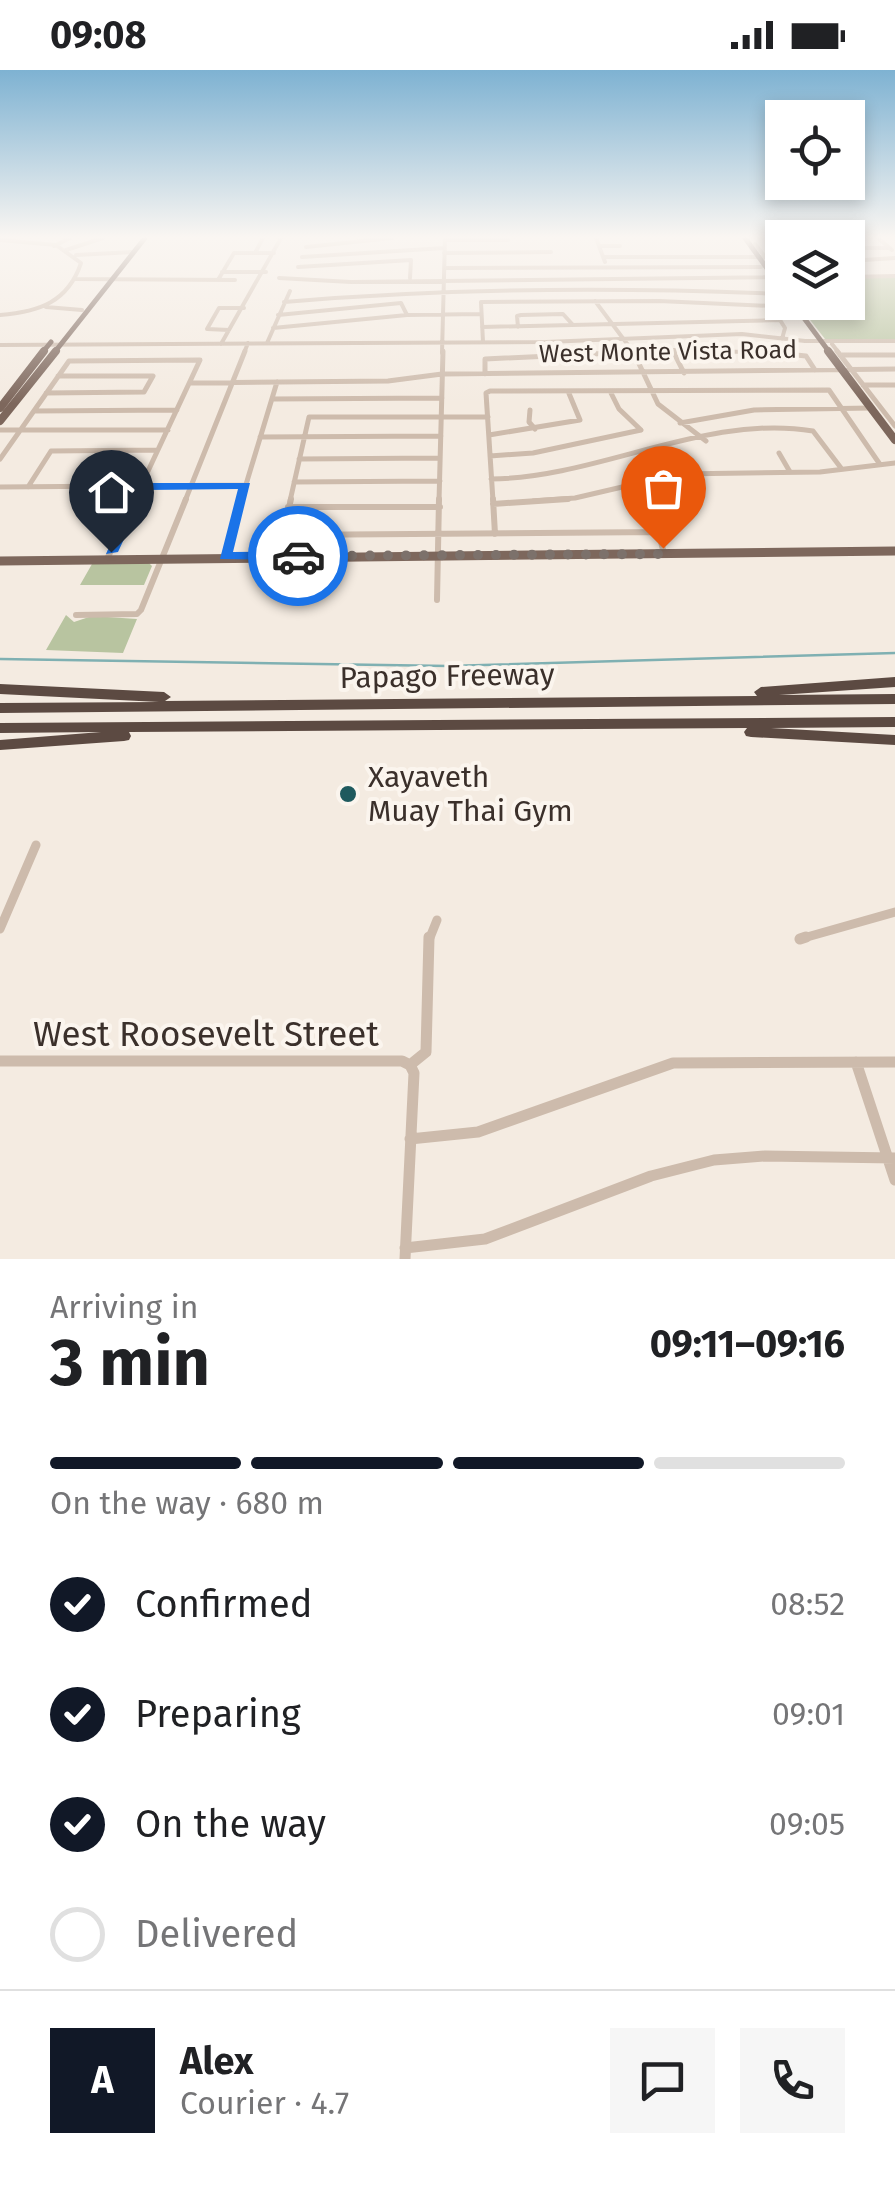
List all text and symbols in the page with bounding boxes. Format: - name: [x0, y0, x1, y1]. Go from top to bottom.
- text: 09:08: [50, 12, 147, 58]
- map controls: [765, 100, 865, 320]
- button: locate: [765, 100, 865, 200]
- button: layers: [765, 220, 865, 320]
- street label: West Monte Vista Road: [539, 335, 797, 369]
- pin: [621, 446, 706, 549]
- pin: [69, 450, 154, 553]
- icon: bag: [636, 461, 691, 516]
- icon: home: [84, 465, 139, 520]
- courier: [248, 506, 348, 606]
- icon: car: [271, 529, 326, 584]
- street label: Papago Freeway: [339, 656, 555, 696]
- place label: Xayaveth Muay Thai Gym: [368, 759, 573, 829]
- marker: Xayaveth Muay Thai Gym: [337, 783, 359, 805]
- street label: West Roosevelt Street: [33, 1013, 379, 1055]
- text: Arriving in: [50, 1288, 198, 1326]
- text: 09:11–09:16: [650, 1321, 845, 1367]
- text: 3 min: [50, 1324, 210, 1402]
- text: On the way · 680 m: [50, 1484, 324, 1522]
- icon: check: [50, 1577, 105, 1632]
- text: Confirmed: [135, 1581, 313, 1627]
- text: 08:52: [770, 1585, 845, 1623]
- icon: check: [50, 1687, 105, 1742]
- text: Preparing: [135, 1691, 301, 1737]
- text: 09:01: [772, 1695, 845, 1733]
- icon: check: [50, 1797, 105, 1852]
- text: On the way: [135, 1801, 326, 1847]
- text: 09:05: [769, 1805, 845, 1843]
- text: Delivered: [135, 1911, 298, 1957]
- button: chat: [610, 2028, 715, 2133]
- button: phone: [740, 2028, 845, 2133]
- text: Alex: [180, 2038, 253, 2084]
- text: A: [91, 2057, 114, 2103]
- text: Courier · 4.7: [180, 2084, 349, 2122]

